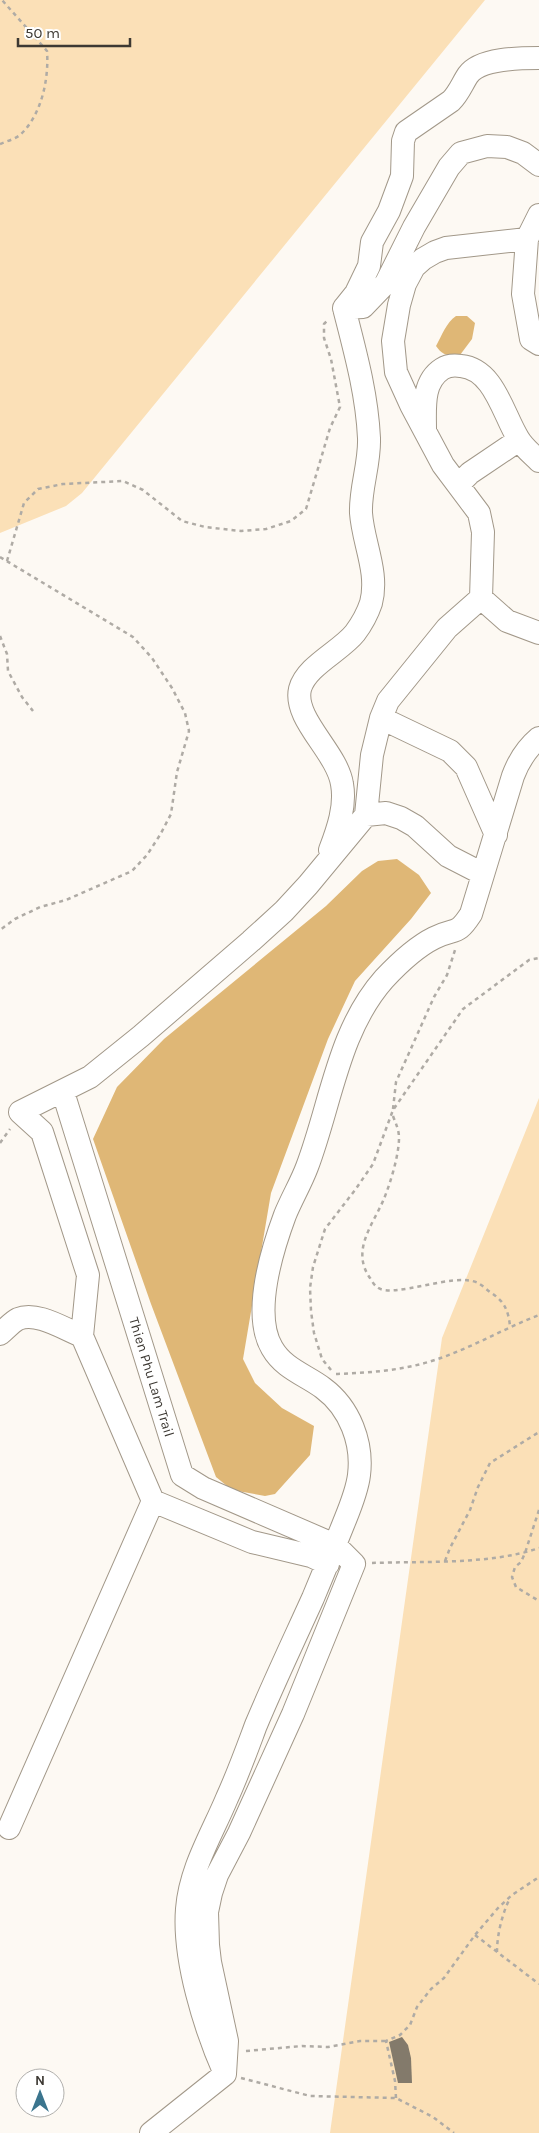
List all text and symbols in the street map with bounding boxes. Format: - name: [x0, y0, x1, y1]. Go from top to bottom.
- scale bar: [18, 15, 130, 47]
- text: 50 m: [25, 24, 60, 42]
- street label: Thien Phu Lam Trail: [125, 1315, 178, 1439]
- north arrow: [15, 2068, 65, 2118]
- text: N: [35, 2072, 45, 2089]

